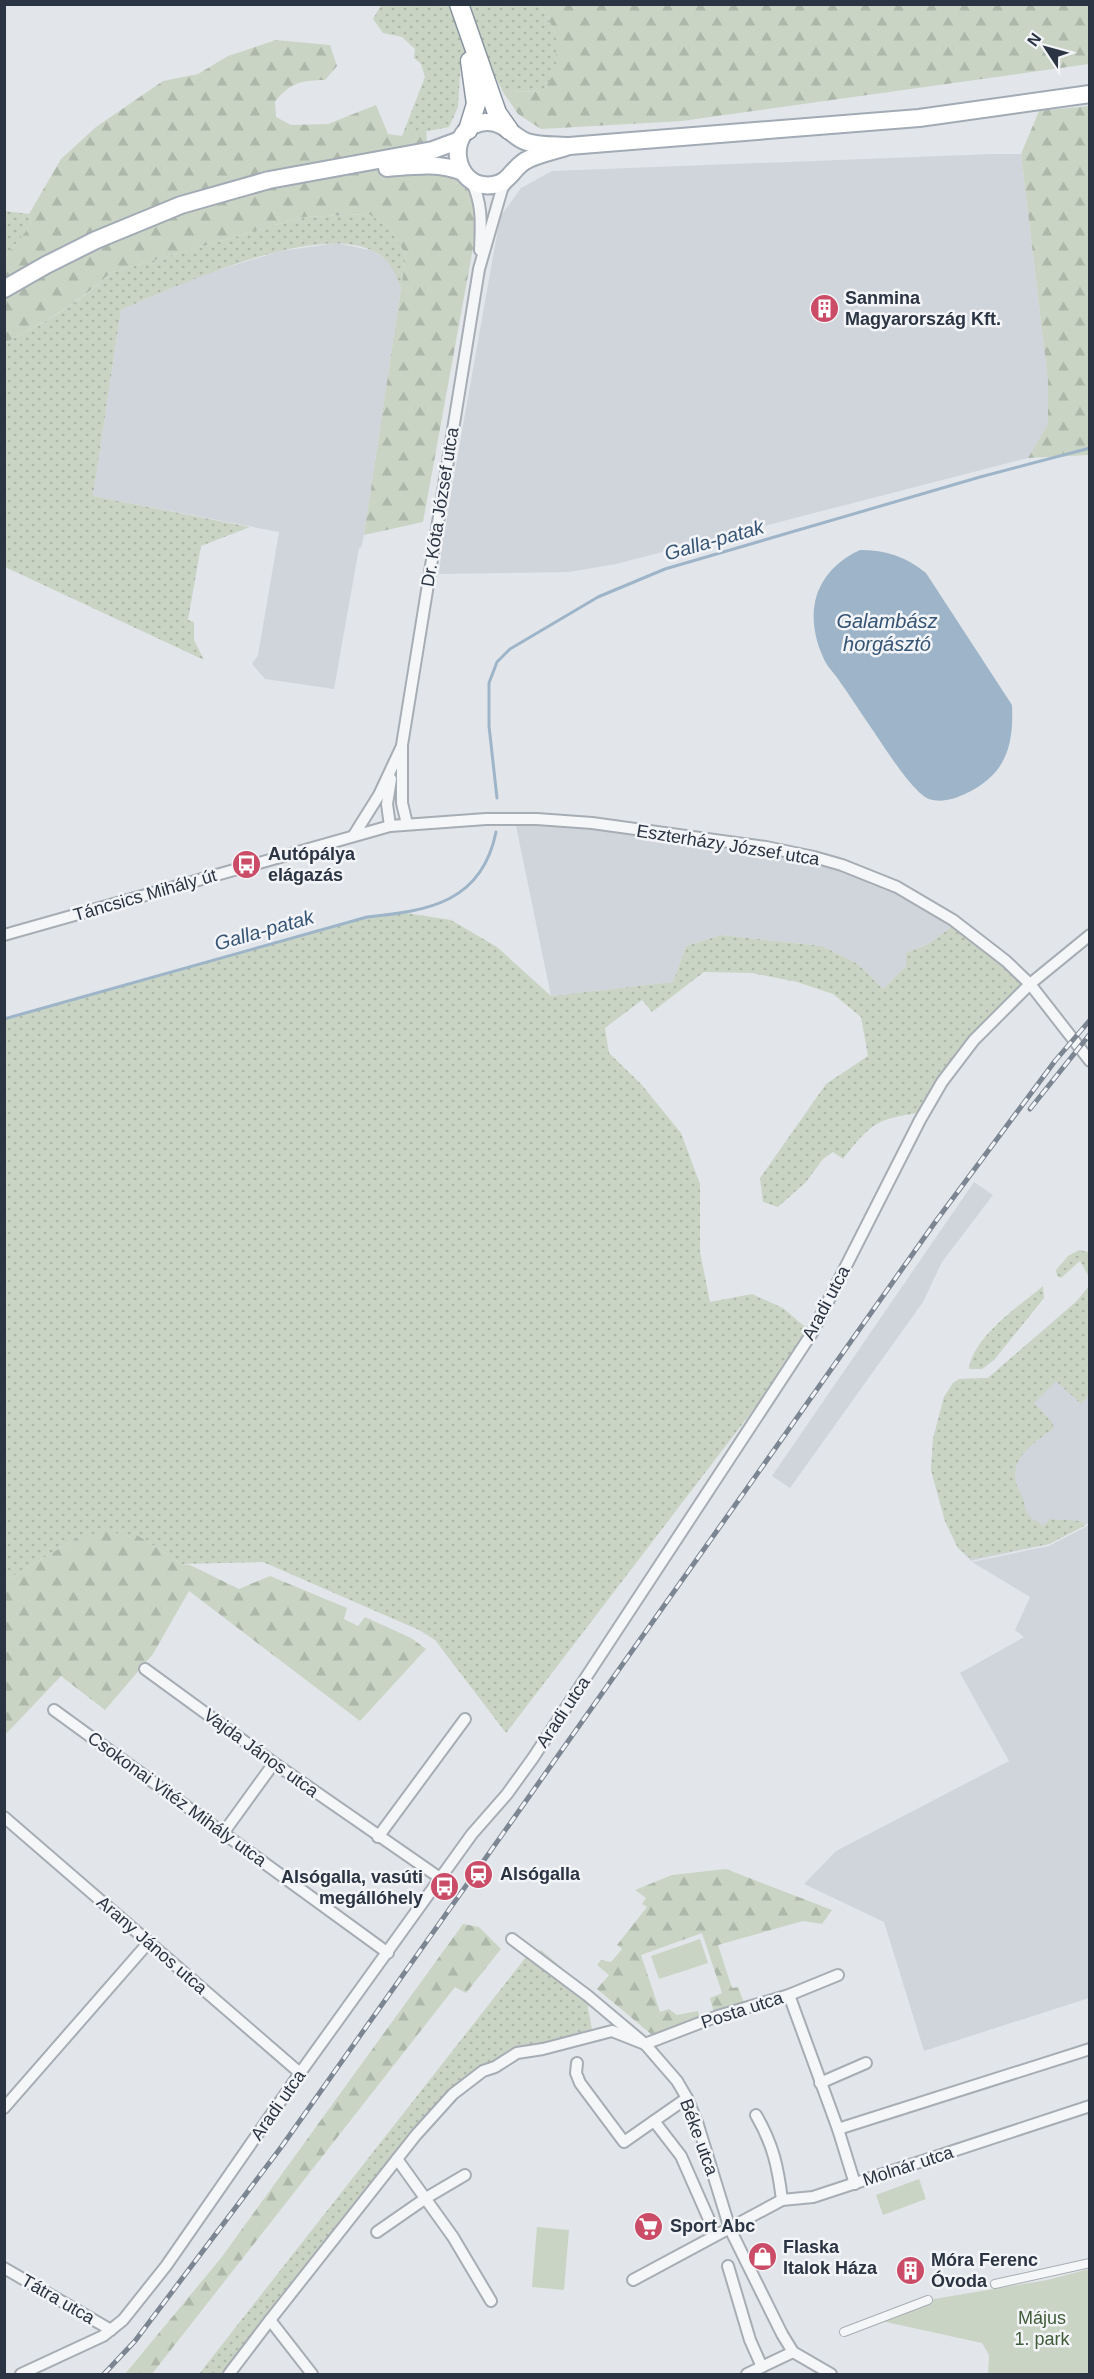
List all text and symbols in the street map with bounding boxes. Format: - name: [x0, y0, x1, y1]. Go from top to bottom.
- north arrow: [1016, 18, 1076, 78]
- text: N: [1024, 30, 1045, 49]
- place label: Sanmina Magyarország Kft.: [845, 288, 1001, 329]
- building icon: Sanmina Magyarország Kft.: [808, 292, 840, 324]
- street label: Dr. Kóta József utca: [418, 425, 463, 588]
- water label: Galla-patak: [662, 515, 767, 565]
- water label: Galambász horgásztó: [836, 610, 938, 655]
- street label: Eszterházy József utca: [635, 821, 822, 870]
- place label: Autópálya elágazás: [268, 844, 356, 885]
- bus stop icon: Autópálya elágazás: [231, 848, 263, 880]
- street label: Táncsics Mihály út: [71, 865, 219, 925]
- water label: Galla-patak: [212, 905, 317, 955]
- street label: Aradi utca: [798, 1262, 854, 1343]
- street label: Aradi utca: [532, 1672, 595, 1751]
- street label: Vajda János utca: [200, 1705, 323, 1802]
- street label: Csokonai Vitéz Mihály utca: [84, 1727, 271, 1871]
- station icon: Alsógalla: [463, 1858, 495, 1890]
- place label: Alsógalla: [500, 1864, 581, 1884]
- place label: Alsógalla, vasúti megállóhely: [281, 1867, 423, 1908]
- bus stop icon: Alsógalla, vasúti megállóhely: [428, 1871, 460, 1903]
- street label: Arany János utca: [93, 1892, 212, 1999]
- street label: Posta utca: [698, 1987, 786, 2033]
- street label: Aradi utca: [247, 2065, 310, 2144]
- street label: Béke utca: [676, 2096, 722, 2179]
- street label: Molnár utca: [860, 2142, 957, 2190]
- supermarket icon: Sport Abc: [633, 2210, 665, 2242]
- place label: Sport Abc: [670, 2216, 755, 2236]
- place label: Flaska Italok Háza: [783, 2237, 878, 2278]
- shop icon: Flaska Italok Háza: [746, 2241, 778, 2273]
- place label: Móra Ferenc Óvoda: [931, 2250, 1038, 2291]
- building icon: Móra Ferenc Óvoda: [894, 2254, 926, 2286]
- street label: Tátra utca: [18, 2270, 99, 2328]
- park label: Május 1. park: [1014, 2308, 1071, 2349]

